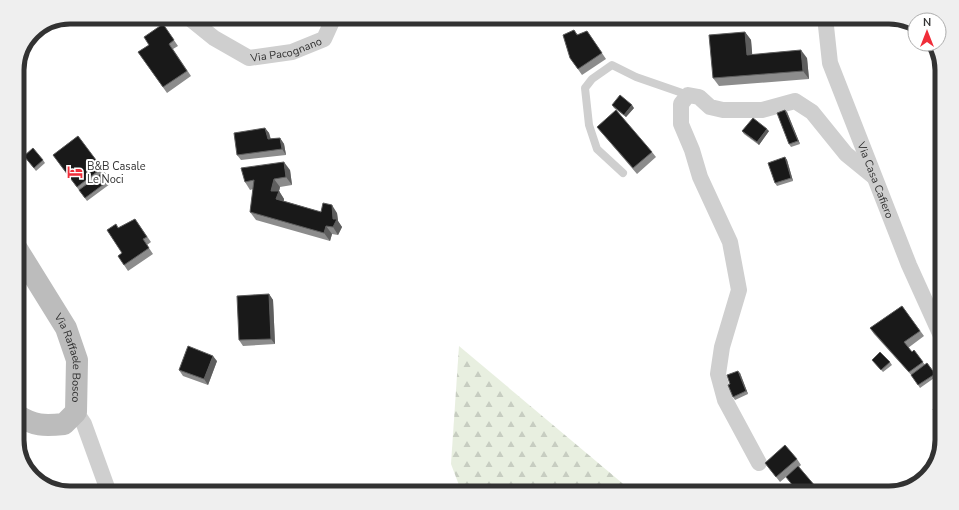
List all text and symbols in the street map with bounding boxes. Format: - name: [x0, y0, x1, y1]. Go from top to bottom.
- north arrow: [907, 12, 947, 52]
- text: N: [923, 15, 931, 30]
- street label: Via Pacognano: [249, 34, 324, 66]
- street label: Via Casa Cafiero: [853, 139, 897, 221]
- place label: B&B Casale Le Noci: [87, 159, 146, 187]
- hotel icon: B&B Casale Le Noci: [66, 163, 84, 181]
- street label: Via Raffaele Bosco: [50, 310, 84, 403]

